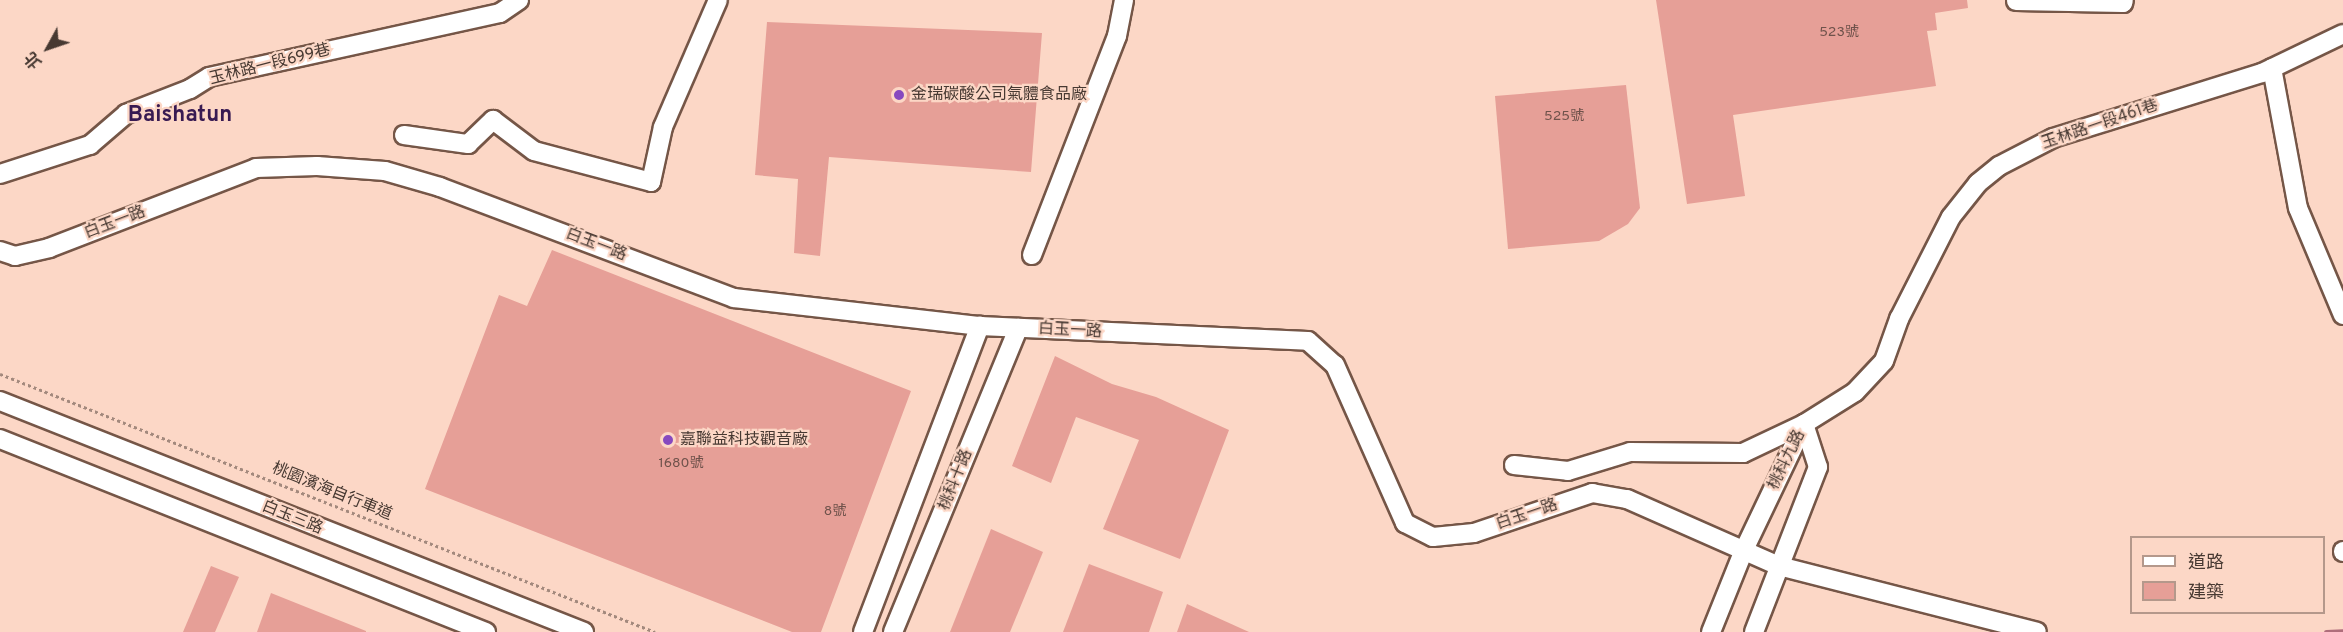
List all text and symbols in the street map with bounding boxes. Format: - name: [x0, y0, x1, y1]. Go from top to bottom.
- north arrow: [18, 18, 78, 78]
- house number: 523號: [1819, 25, 1859, 41]
- street label: 玉林路一段699巷: [207, 41, 333, 89]
- text: 北: [21, 47, 47, 72]
- place label: 金瑞碳酸公司氣體食品廠: [911, 85, 1087, 105]
- marker: 金瑞碳酸公司氣體食品廠: [892, 88, 906, 102]
- street label: 玉林路一段461巷: [2039, 96, 2161, 154]
- district label: Baishatun: [128, 103, 232, 129]
- house number: 525號: [1544, 109, 1584, 125]
- street label: 白玉一路: [82, 203, 148, 243]
- street label: 白玉一路: [563, 225, 629, 265]
- street label: 白玉一路: [1038, 320, 1102, 342]
- street label: 桃科九路: [1764, 427, 1810, 493]
- place label: 嘉聯益科技觀音廠: [680, 430, 808, 450]
- marker: 嘉聯益科技觀音廠: [661, 433, 675, 447]
- street label: 桃科十路: [935, 447, 977, 513]
- house number: 1680號: [659, 456, 703, 472]
- street label: 桃園濱海自行車道: [269, 459, 395, 525]
- street label: 白玉一路: [1494, 496, 1560, 534]
- street label: 白玉三路: [259, 497, 325, 539]
- house number: 8號: [824, 504, 846, 520]
- legend: [2130, 536, 2325, 614]
- text: 道路: [2188, 552, 2224, 575]
- text: 建築: [2188, 582, 2224, 605]

